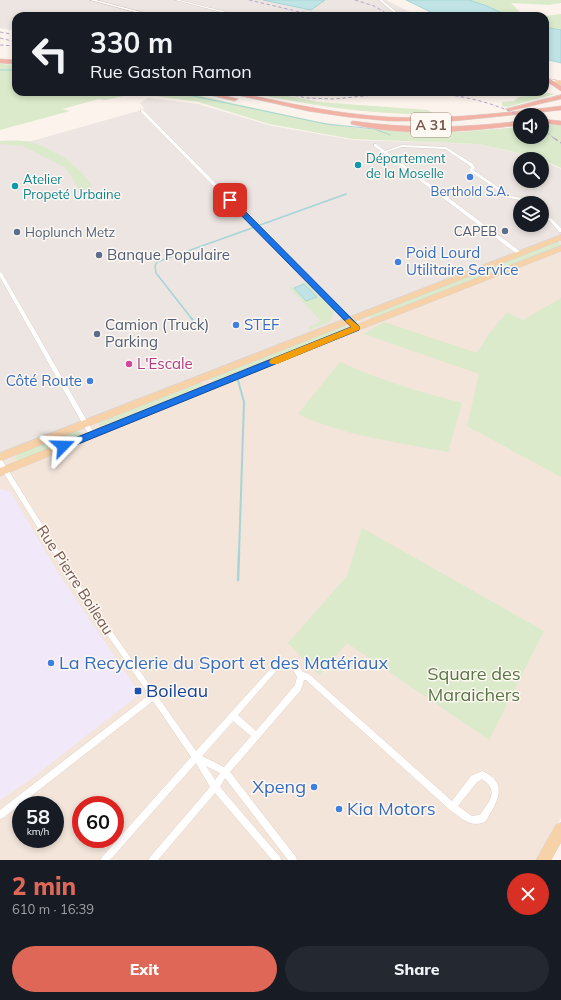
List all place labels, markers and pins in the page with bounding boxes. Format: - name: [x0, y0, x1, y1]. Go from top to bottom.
- place label: Département de la Moselle: [366, 150, 446, 181]
- marker: Département de la Moselle: [353, 160, 363, 170]
- place label: Atelier Propeté Urbaine: [23, 171, 121, 202]
- marker: Berthold S.A.: [465, 172, 475, 182]
- marker: Atelier Propeté Urbaine: [10, 181, 20, 191]
- pin: [213, 183, 247, 217]
- place label: Berthold S.A.: [431, 183, 509, 199]
- place label: CAPEB: [454, 223, 497, 239]
- place label: Hoplunch Metz: [25, 224, 116, 240]
- marker: CAPEB: [500, 226, 510, 236]
- marker: Hoplunch Metz: [12, 227, 22, 237]
- place label: Poid Lourd Utilitaire Service: [406, 243, 519, 279]
- place label: Banque Populaire: [107, 245, 230, 264]
- marker: Banque Populaire: [94, 250, 104, 260]
- marker: Poid Lourd Utilitaire Service: [393, 257, 403, 267]
- place label: Camion (Truck) Parking: [105, 315, 209, 351]
- place label: STEF: [244, 315, 279, 334]
- marker: STEF: [231, 320, 241, 330]
- marker: Camion (Truck) Parking: [92, 329, 102, 339]
- place label: L'Escale: [137, 354, 193, 373]
- marker: L'Escale: [124, 359, 134, 369]
- place label: Côté Route: [6, 371, 82, 390]
- marker: Côté Route: [85, 376, 95, 386]
- place label: La Recyclerie du Sport et des Matériaux: [59, 651, 388, 674]
- marker: La Recyclerie du Sport et des Matériaux: [46, 658, 56, 668]
- place label: Boileau: [146, 679, 208, 702]
- marker: Boileau: [133, 686, 143, 696]
- place label: Xpeng: [252, 775, 306, 798]
- marker: Xpeng: [309, 782, 319, 792]
- place label: Kia Motors: [347, 797, 436, 820]
- marker: Kia Motors: [334, 804, 344, 814]

